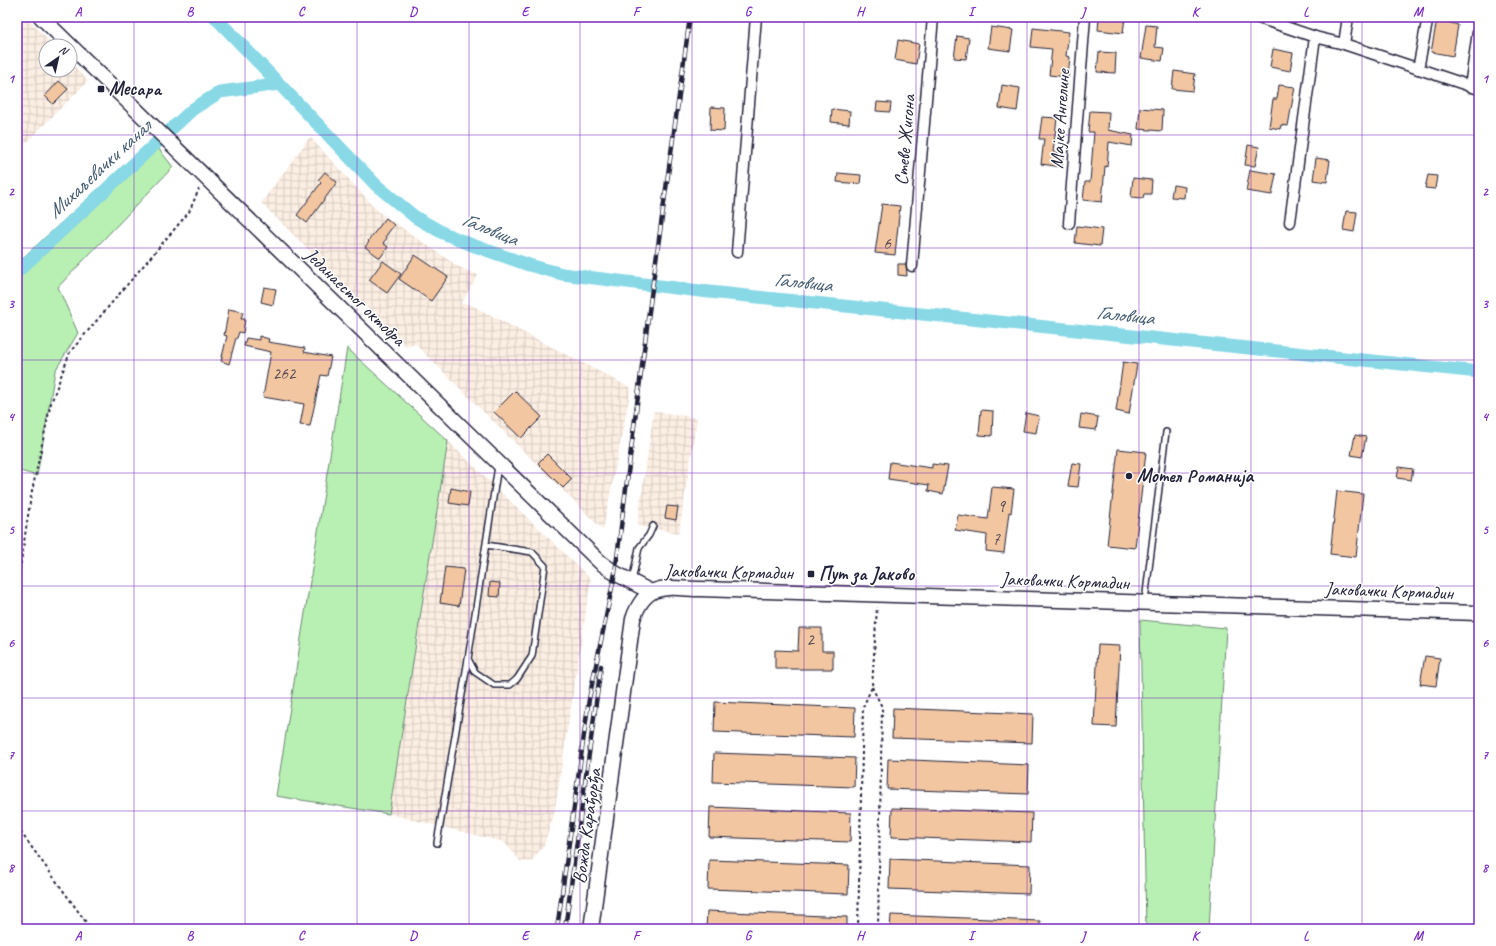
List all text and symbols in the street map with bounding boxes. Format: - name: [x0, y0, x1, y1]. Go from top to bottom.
- text: A: [75, 4, 83, 20]
- text: B: [187, 4, 195, 20]
- text: C: [298, 4, 306, 20]
- text: D: [409, 4, 418, 20]
- text: E: [522, 4, 531, 20]
- text: F: [633, 4, 642, 20]
- text: G: [745, 4, 753, 20]
- text: H: [856, 4, 866, 20]
- text: I: [968, 4, 977, 20]
- text: J: [1080, 4, 1087, 20]
- text: K: [1192, 4, 1202, 20]
- text: L: [1303, 4, 1310, 20]
- text: M: [1413, 4, 1424, 20]
- north arrow: [38, 38, 78, 78]
- text: N: [57, 42, 72, 59]
- street label: Мајке Ангелине: [1045, 67, 1076, 169]
- text: 1: [8, 71, 16, 87]
- text: 1: [1482, 71, 1490, 87]
- place label: Месара: [109, 77, 162, 101]
- marker: Месара: [96, 84, 106, 94]
- street label: Стеве Жигона: [889, 92, 921, 186]
- water label: Михаљевачки канал: [42, 112, 159, 223]
- text: 2: [8, 184, 15, 200]
- text: 2: [1482, 184, 1489, 200]
- water label: Галовица: [459, 207, 524, 252]
- house number: 6: [883, 233, 892, 254]
- street label: Једанаестог октобра: [299, 242, 411, 352]
- water label: Галовица: [773, 267, 835, 298]
- text: 3: [8, 296, 15, 312]
- text: 3: [1482, 296, 1489, 312]
- water label: Галовица: [1095, 300, 1157, 331]
- house number: 262: [273, 363, 297, 384]
- text: 4: [8, 409, 16, 425]
- text: 4: [1482, 409, 1490, 425]
- place label: Мотел Романија: [1137, 464, 1255, 488]
- marker: Мотел Романија: [1124, 471, 1134, 481]
- house number: 9: [997, 496, 1006, 517]
- text: 5: [8, 522, 15, 538]
- text: 5: [1482, 522, 1489, 538]
- house number: 7: [992, 529, 1001, 550]
- street label: Јаковачки Кормадин: [664, 559, 795, 585]
- place label: Пут за Јаково: [819, 562, 916, 586]
- street label: Јаковачки Кормадин: [1000, 567, 1131, 595]
- marker: Пут за Јаково: [806, 569, 816, 579]
- street label: Јаковачки Кормадин: [1324, 577, 1455, 605]
- house number: 2: [806, 629, 815, 650]
- text: 6: [8, 635, 15, 651]
- text: 6: [1482, 635, 1489, 651]
- text: 7: [8, 747, 15, 763]
- text: 7: [1482, 747, 1489, 763]
- street label: Вожда Карађорђа: [567, 765, 607, 885]
- text: 8: [8, 860, 16, 876]
- text: 8: [1482, 860, 1490, 876]
- text: A: [75, 928, 83, 944]
- text: B: [187, 928, 195, 944]
- text: C: [298, 928, 306, 944]
- text: D: [409, 928, 418, 944]
- text: E: [522, 928, 531, 944]
- text: F: [633, 928, 642, 944]
- text: G: [745, 928, 753, 944]
- text: H: [856, 928, 866, 944]
- text: I: [968, 928, 977, 944]
- text: J: [1080, 928, 1087, 944]
- text: K: [1192, 928, 1202, 944]
- text: L: [1303, 928, 1310, 944]
- text: M: [1413, 928, 1424, 944]

